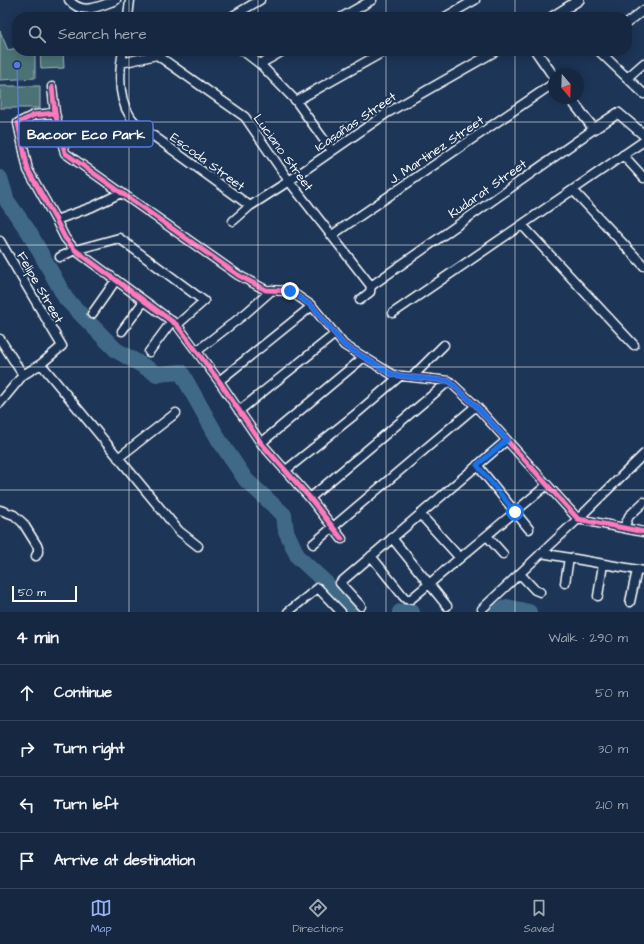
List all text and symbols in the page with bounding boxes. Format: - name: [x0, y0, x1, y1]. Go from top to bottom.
- search box: [12, 12, 632, 56]
- icon: search: [26, 23, 48, 45]
- text: Search here: [58, 24, 147, 45]
- north arrow: [548, 68, 584, 104]
- street label: Icasañas Street: [311, 87, 401, 156]
- street label: Luciano Street: [249, 110, 318, 196]
- street label: J. Martinez Street: [386, 111, 488, 188]
- callout: Bacoor Eco Park: [19, 121, 153, 147]
- text: Bacoor Eco Park: [27, 125, 145, 145]
- street label: Escoda Street: [166, 129, 249, 195]
- street label: Kudarat Street: [445, 155, 531, 223]
- street label: Felipe Street: [12, 249, 68, 327]
- route end: [281, 282, 299, 300]
- route start: [506, 503, 524, 521]
- scale bar: [12, 584, 77, 603]
- text: 50 m: [18, 585, 46, 600]
- text: 4 min: [16, 626, 59, 650]
- text: Walk · 290 m: [549, 629, 628, 647]
- icon: ahead: [16, 682, 38, 704]
- text: Continue: [54, 682, 112, 703]
- text: 50 m: [595, 684, 628, 702]
- icon: right: [16, 738, 38, 760]
- text: Turn right: [54, 738, 125, 759]
- text: 30 m: [598, 740, 628, 758]
- icon: left: [16, 794, 38, 816]
- text: Turn left: [54, 794, 118, 815]
- text: 210 m: [595, 796, 628, 814]
- icon: arrive: [16, 850, 38, 872]
- text: Arrive at destination: [54, 850, 195, 871]
- tab: Map: [90, 897, 112, 936]
- tab: Directions: [292, 897, 344, 936]
- tab: Saved: [524, 897, 554, 936]

